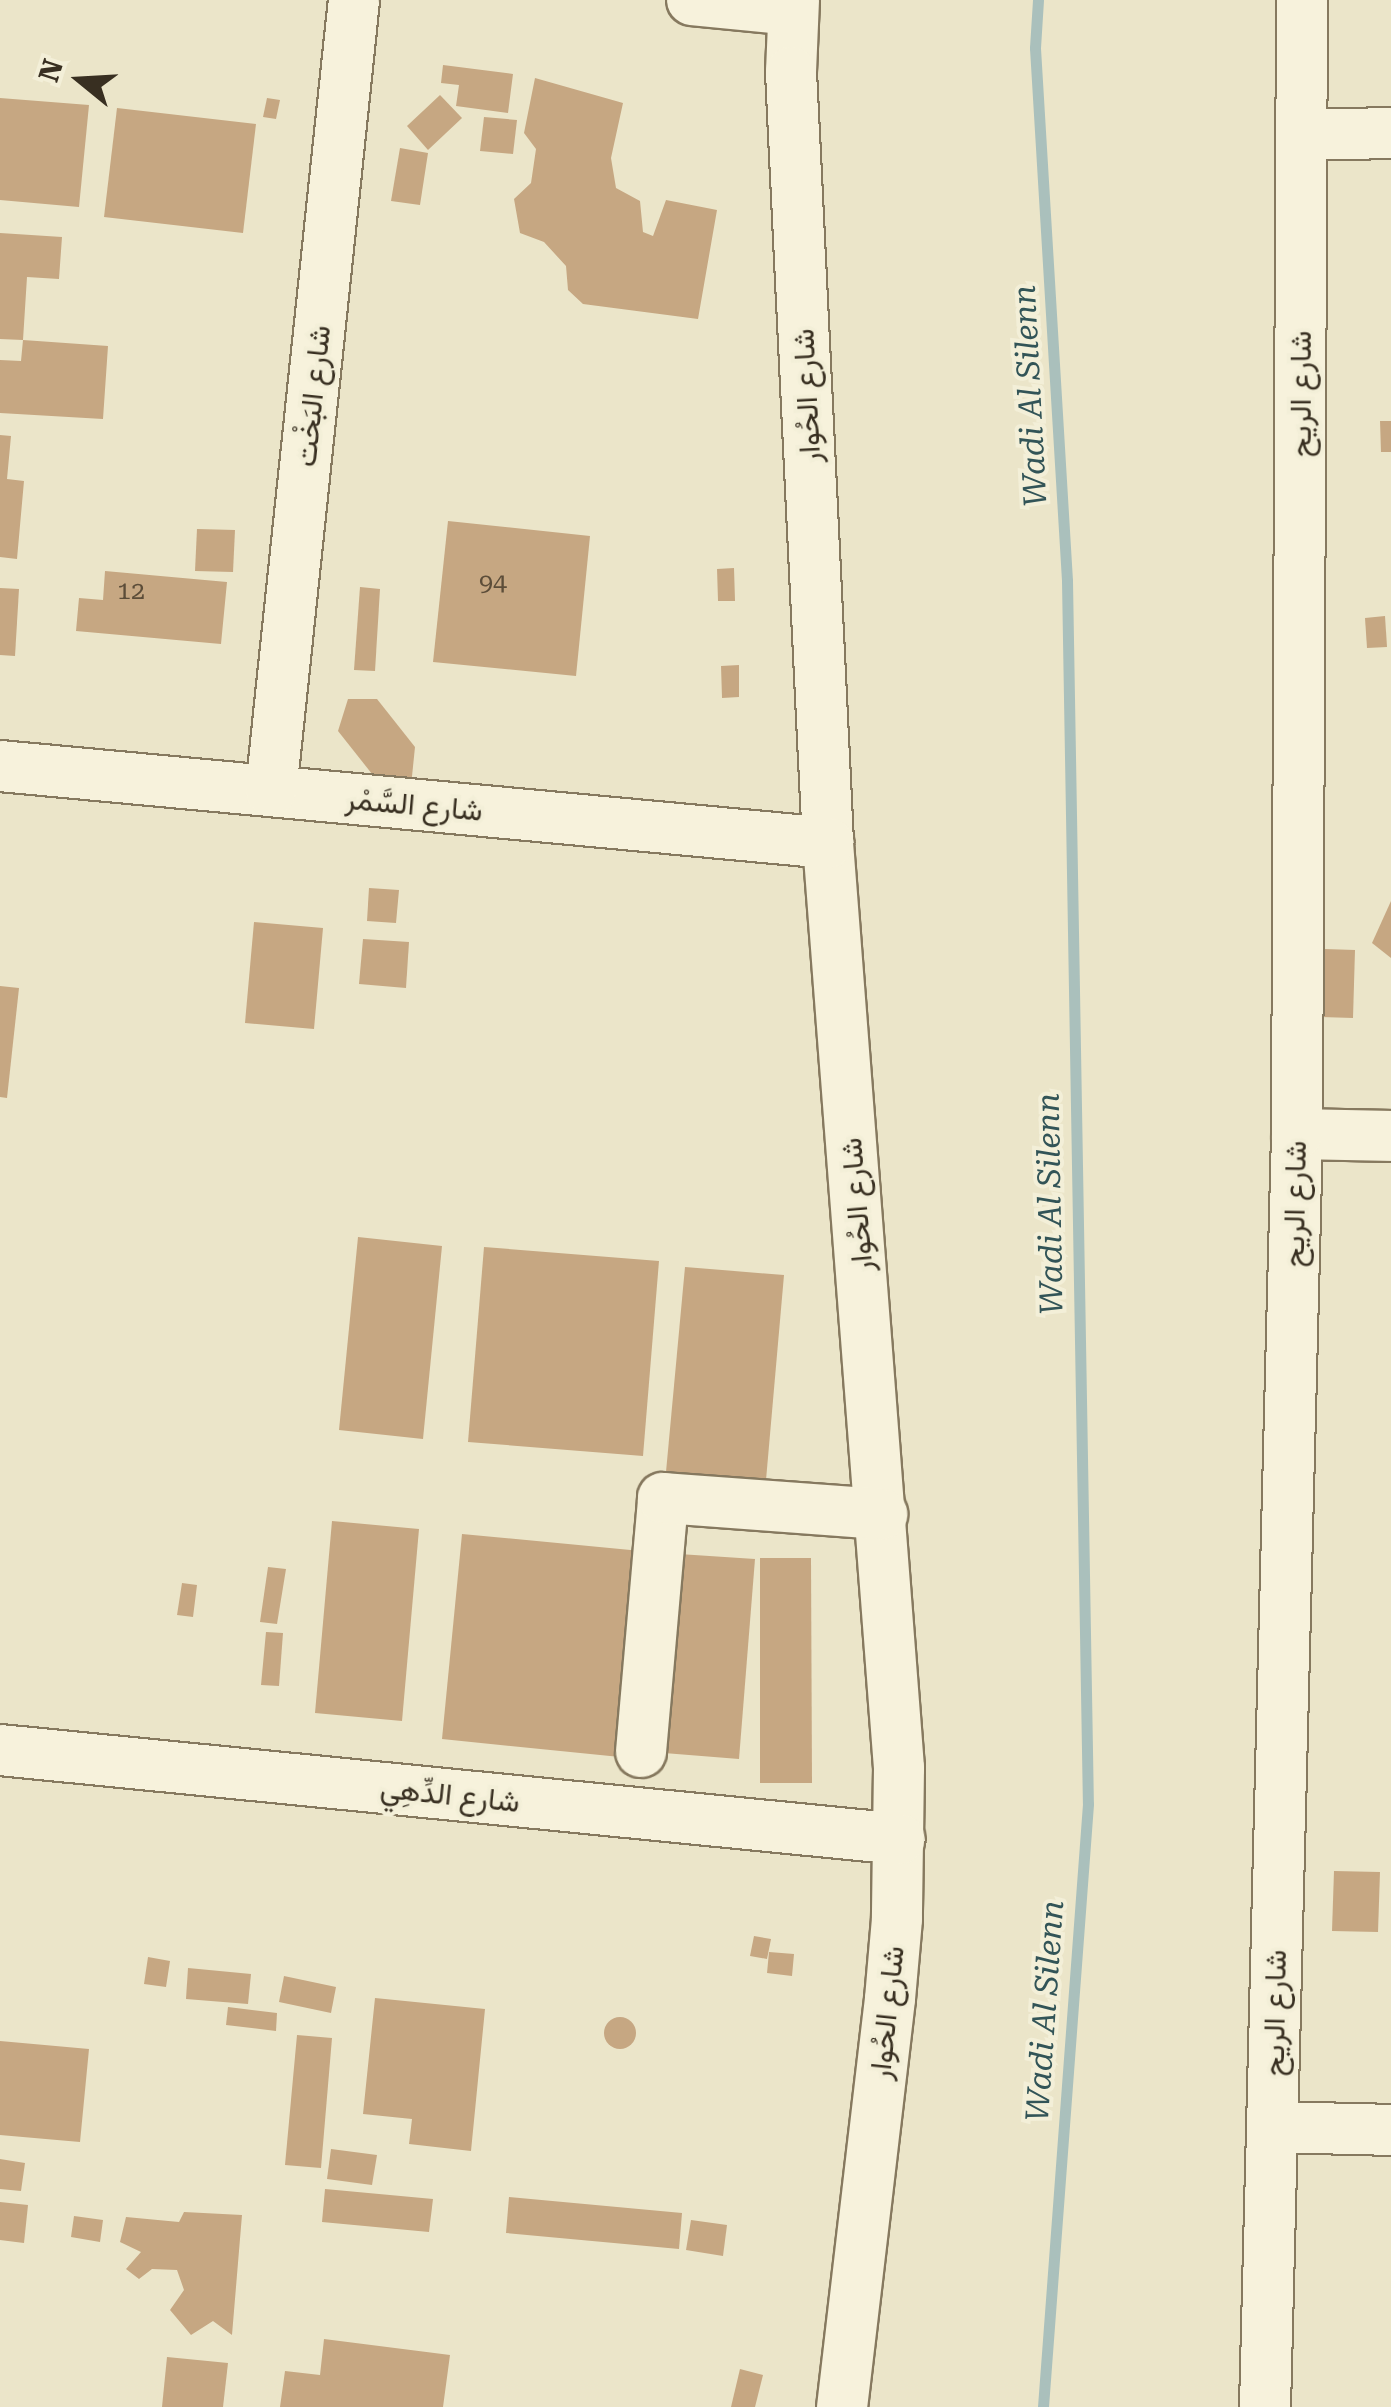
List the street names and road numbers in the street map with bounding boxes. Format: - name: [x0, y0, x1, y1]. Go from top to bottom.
- street label: شارع البَخْت: [288, 323, 338, 469]
- street label: شارع الحُوار: [786, 328, 828, 464]
- street label: شارع الريح: [1283, 331, 1319, 457]
- street label: شارع السَّمْر: [344, 781, 484, 829]
- street label: شارع الحُوار: [833, 1136, 881, 1274]
- street label: شارع الريح: [1276, 1140, 1314, 1268]
- street label: شارع الدِّهِي: [379, 1770, 521, 1820]
- street label: شارع الحُوار: [862, 1944, 912, 2082]
- street label: شارع الريح: [1256, 1949, 1294, 2077]

